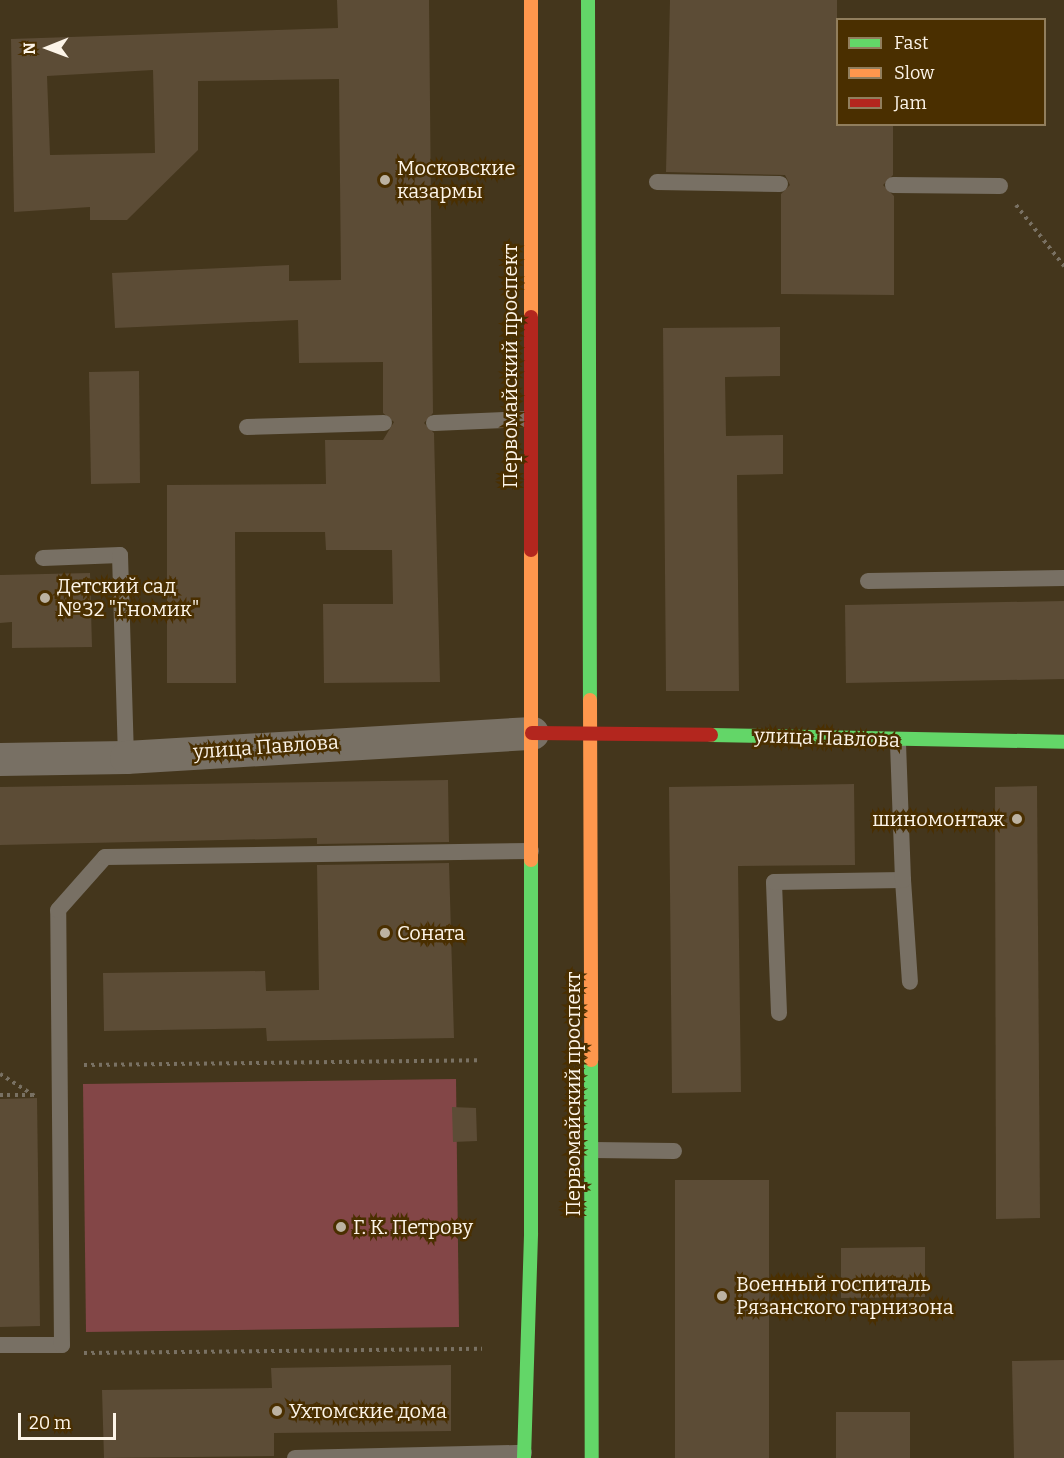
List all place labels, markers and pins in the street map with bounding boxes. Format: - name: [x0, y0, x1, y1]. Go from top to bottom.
- place label: Московские казармы: [397, 156, 515, 203]
- marker: Московские казармы: [378, 173, 392, 187]
- place label: Детский сад №32 "Гномик": [57, 574, 199, 621]
- marker: Детский сад №32 "Гномик": [38, 591, 52, 605]
- place label: шиномонтаж: [872, 807, 1005, 831]
- marker: шиномонтаж: [1010, 812, 1024, 826]
- place label: Соната: [397, 921, 465, 945]
- marker: Соната: [378, 926, 392, 940]
- place label: Г. К. Петрову: [353, 1215, 473, 1239]
- marker: Г. К. Петрову: [334, 1220, 348, 1234]
- place label: Военный госпиталь Рязанского гарнизона: [736, 1272, 954, 1319]
- marker: Военный госпиталь Рязанского гарнизона: [713, 1287, 731, 1305]
- place label: Ухтомские дома: [289, 1399, 447, 1423]
- marker: Ухтомские дома: [270, 1404, 284, 1418]

